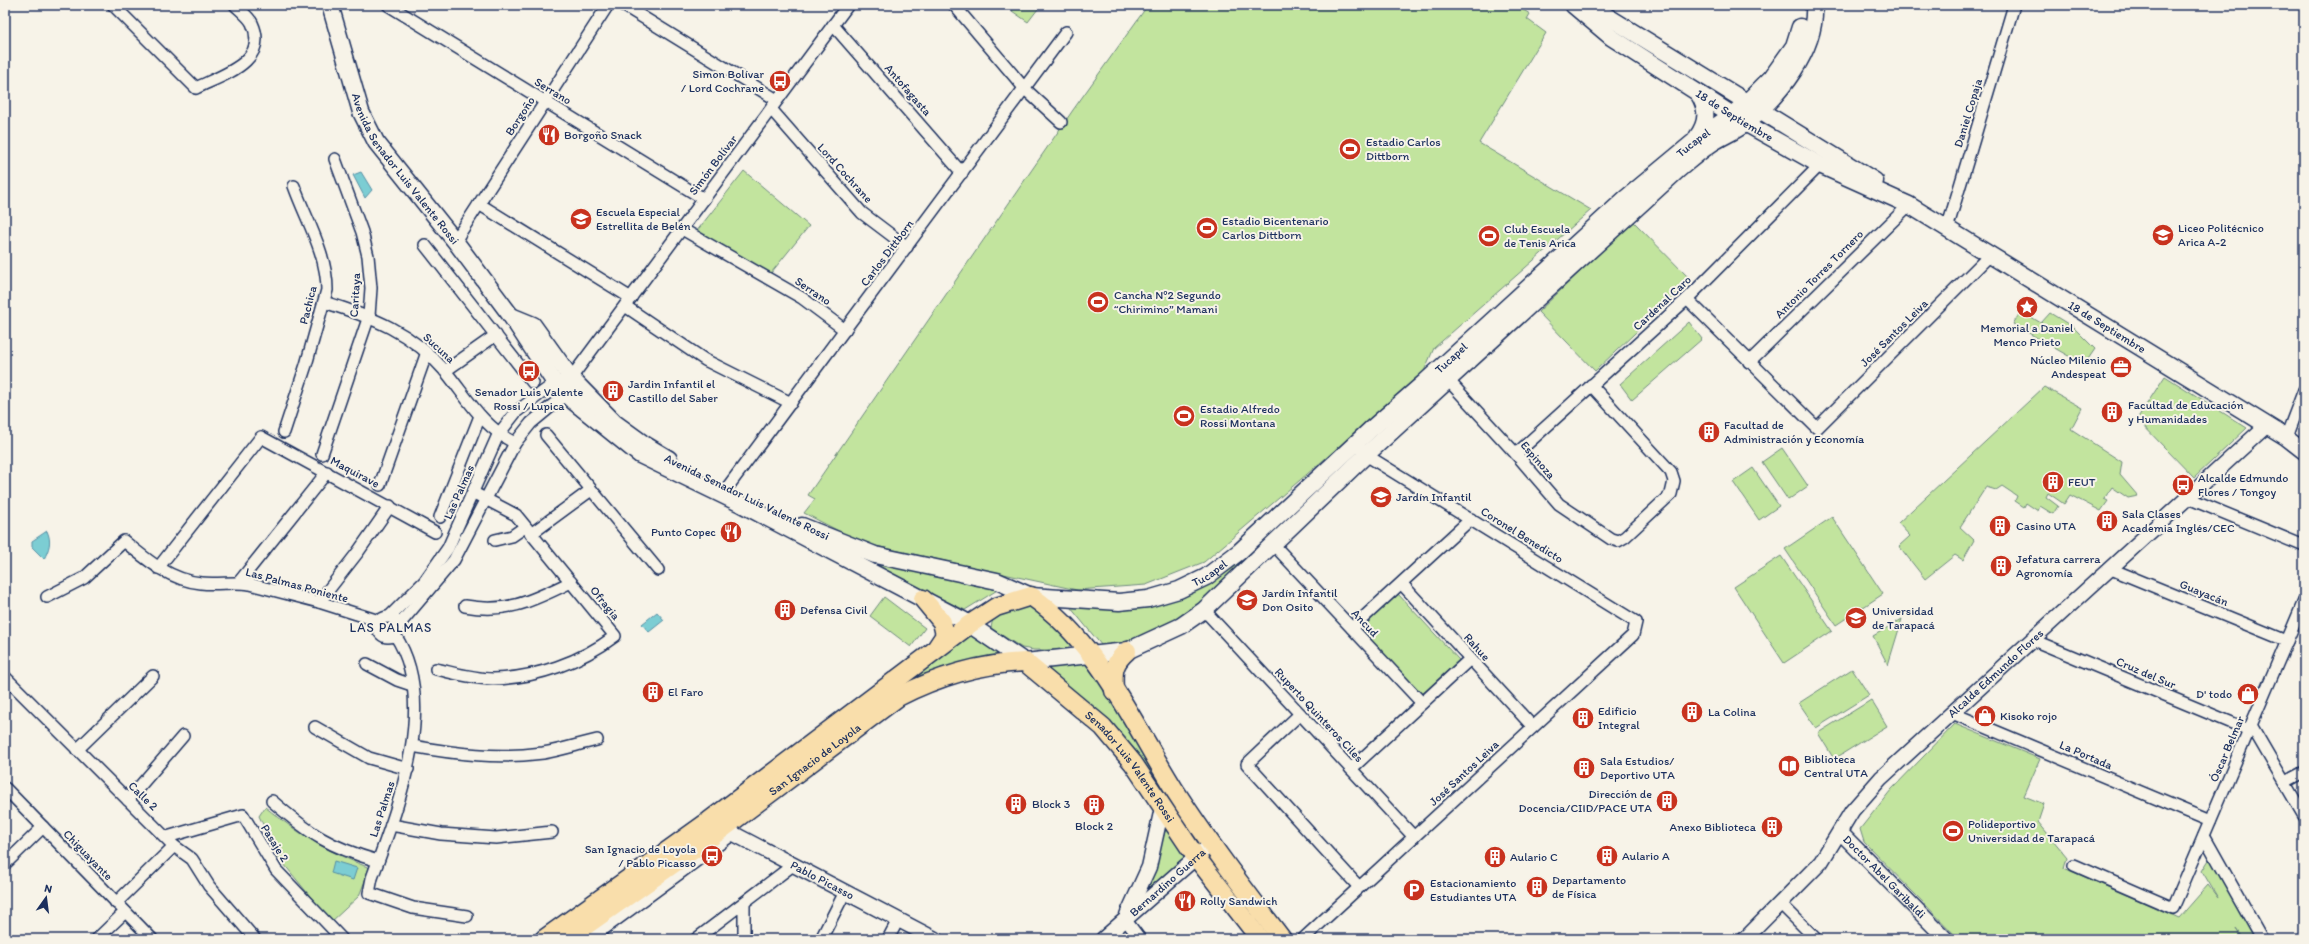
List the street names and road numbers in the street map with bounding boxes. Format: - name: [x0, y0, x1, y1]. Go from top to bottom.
- street label: Antofagasta: [882, 61, 935, 119]
- street label: Serrano: [532, 75, 574, 107]
- street label: Daniel Copaja: [1951, 76, 1985, 149]
- street label: 18 de Septiembre: [1693, 86, 1776, 145]
- street label: Avenida Senador Luis Valente Rossi: [349, 91, 462, 247]
- street label: Borgoño: [502, 94, 538, 138]
- street label: Tucapel: [1673, 125, 1713, 160]
- street label: Simón Bolívar: [686, 132, 740, 198]
- street label: Lord Cochrane: [815, 140, 876, 206]
- street label: Carlos Dittborn: [857, 217, 917, 289]
- street label: Antonio Torres Tornero: [1772, 227, 1866, 321]
- street label: Caritaya: [347, 272, 363, 318]
- street label: Cardenal Caro: [1630, 272, 1694, 334]
- street label: Serrano: [792, 274, 834, 308]
- street label: Pachica: [296, 283, 320, 326]
- street label: José Santos Leiva: [1857, 296, 1931, 370]
- street label: 18 de Septiembre: [2066, 298, 2149, 356]
- street label: Sucuna: [420, 330, 458, 367]
- street label: Tucapel: [1432, 339, 1471, 376]
- street label: Espinoza: [1518, 438, 1559, 482]
- street label: Avenida Senador Luis Valente Rossi: [662, 451, 832, 543]
- street label: Maquirave: [328, 453, 382, 491]
- street label: Las Palmas: [441, 463, 477, 521]
- street label: Coronel Benedicto: [1478, 504, 1566, 566]
- street label: Tucapel: [1190, 556, 1230, 590]
- street label: Las Palmas Poniente: [244, 565, 350, 606]
- street label: Guayacán: [2178, 577, 2231, 609]
- street label: Ofragia: [587, 583, 623, 623]
- street label: Ancud: [1349, 606, 1382, 640]
- street label: Alcalde Edmundo Flores: [1945, 626, 2046, 721]
- street label: Rahue: [1461, 630, 1493, 664]
- street label: Cruz del Sur: [2114, 654, 2178, 692]
- street label: Ruperto Quinteros Ciles: [1272, 665, 1366, 765]
- street label: Senador Luis Valente Rossi: [1082, 708, 1178, 825]
- street label: Óscar Belmar: [2207, 714, 2247, 784]
- street label: San Ignacio de Loyola: [766, 720, 864, 799]
- street label: José Santos Leiva: [1426, 737, 1502, 809]
- street label: La Portada: [2057, 738, 2115, 773]
- street label: Calle 2: [125, 779, 161, 814]
- street label: Las Palmas: [366, 779, 398, 839]
- street label: Pasaje 2: [258, 822, 292, 865]
- street label: Chiguayante: [60, 827, 116, 883]
- street label: Doctor Abel Garibaldi: [1840, 832, 1929, 921]
- street label: Bernardino Guerra: [1127, 845, 1209, 919]
- street label: Pablo Picasso: [788, 858, 856, 902]

